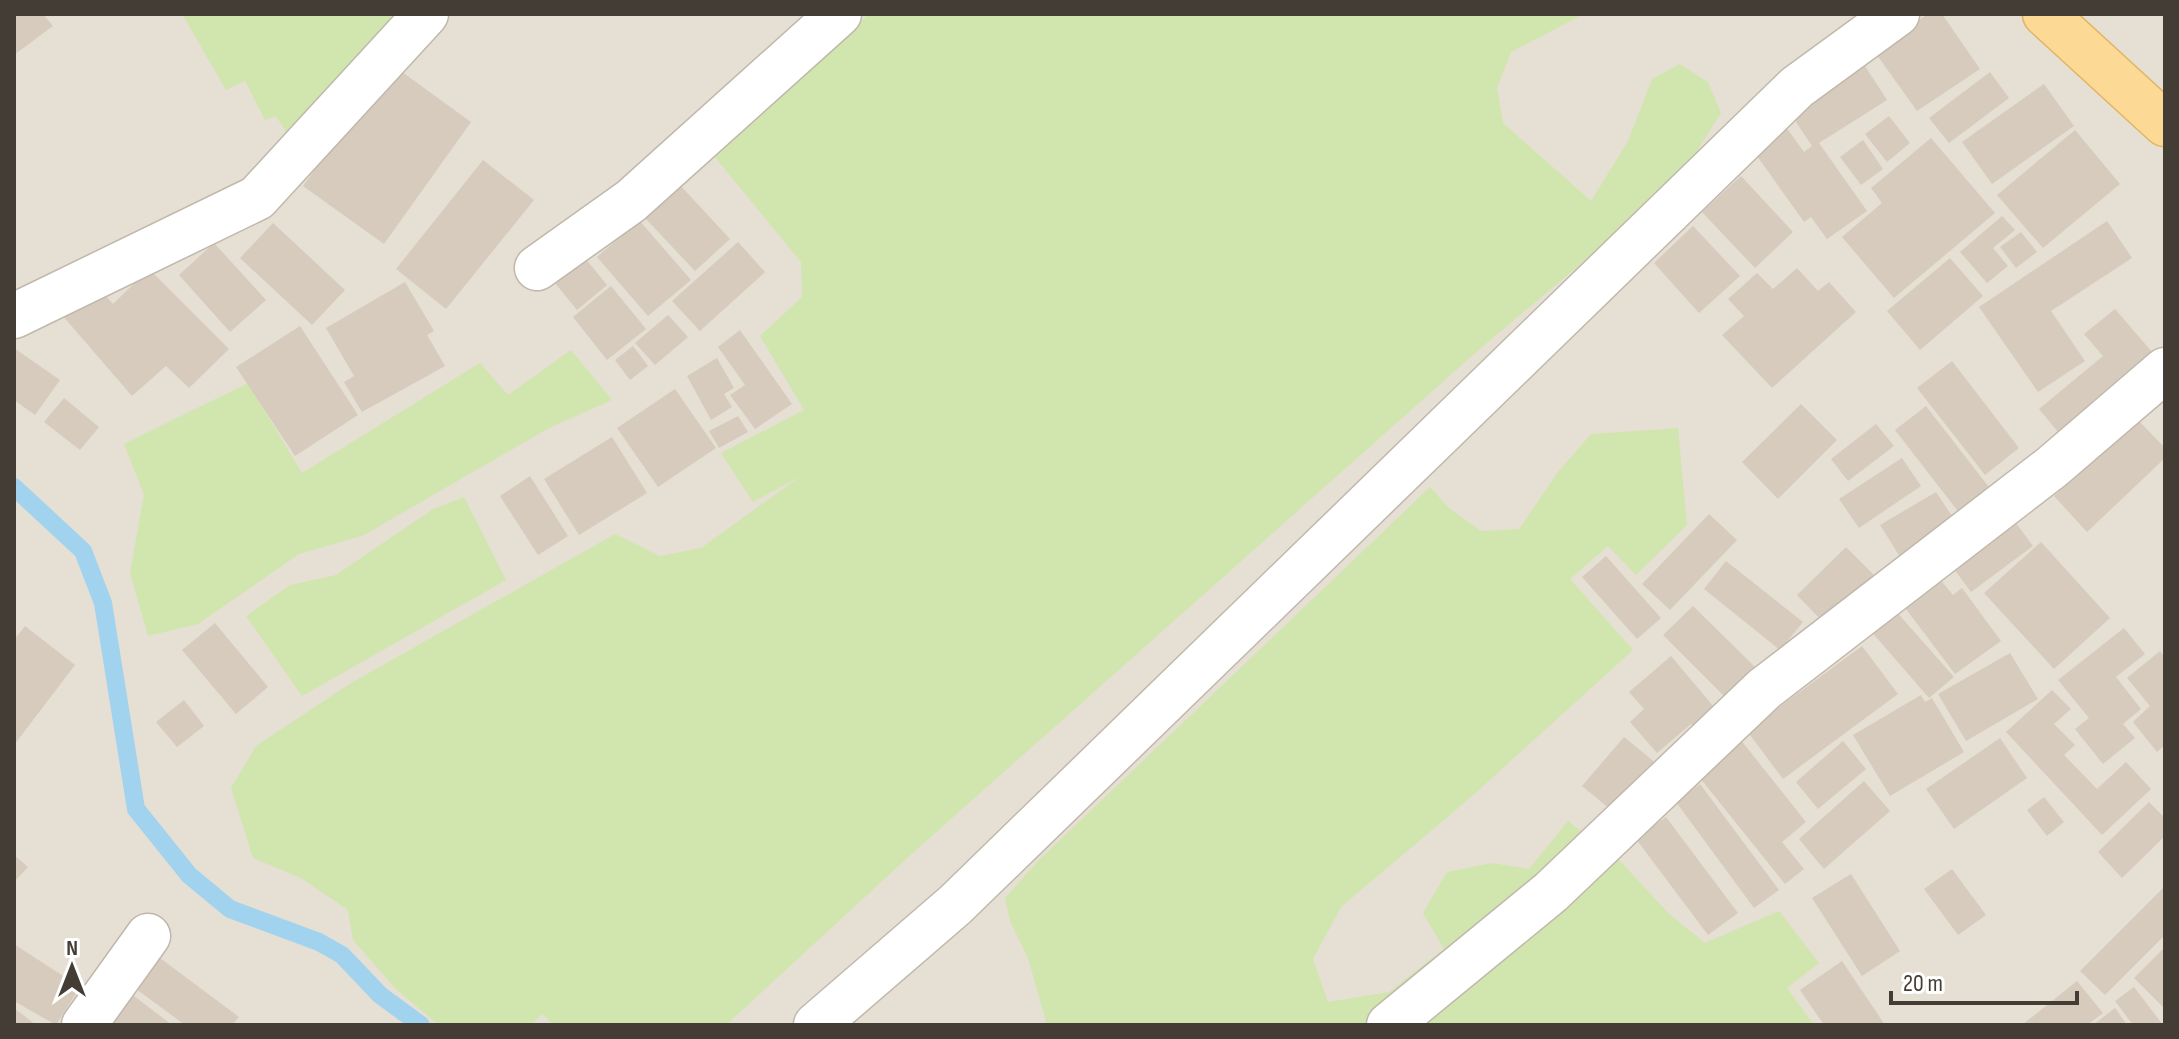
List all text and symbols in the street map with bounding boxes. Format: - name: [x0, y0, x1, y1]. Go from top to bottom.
- north arrow: [32, 927, 112, 1007]
- text: N: [66, 935, 78, 962]
- scale bar: [1891, 955, 2077, 1005]
- text: 20 m: [1903, 969, 1943, 998]

